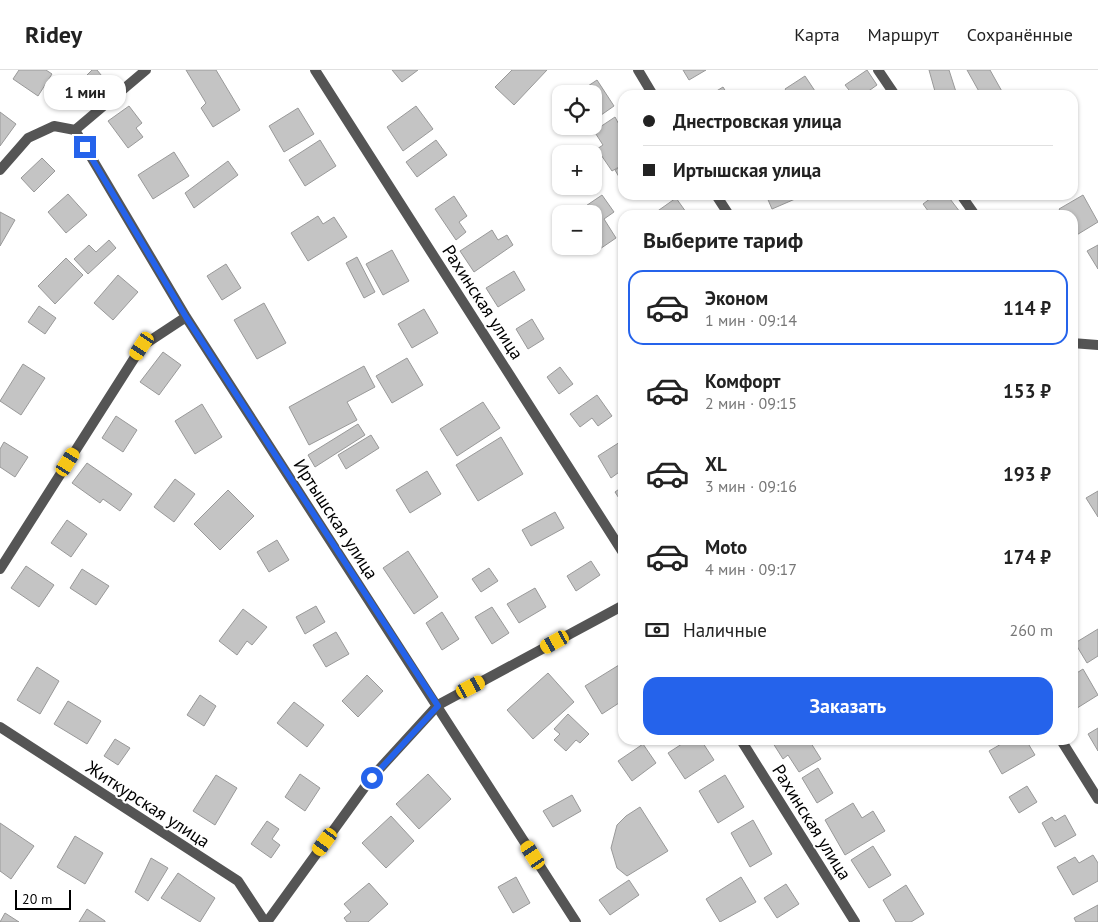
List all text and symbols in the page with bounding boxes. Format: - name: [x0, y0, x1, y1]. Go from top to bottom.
- text: Ridey: [25, 19, 82, 50]
- text: Карта: [794, 23, 840, 46]
- text: Маршрут: [868, 23, 939, 46]
- text: Сохранённые: [967, 23, 1073, 46]
- callout: 1 мин: [44, 75, 126, 110]
- text: 1 мин: [64, 82, 106, 102]
- map controls: [552, 85, 602, 255]
- button: locate: [552, 85, 602, 135]
- text: Днестровская улица: [673, 109, 842, 133]
- route end: [74, 136, 96, 158]
- button: +: [552, 145, 602, 195]
- text: Иртышская улица: [673, 158, 821, 182]
- button: −: [552, 205, 602, 255]
- text: Выберите тариф: [643, 226, 803, 254]
- street label: Рахинская улица: [437, 240, 529, 364]
- icon: car: [645, 285, 690, 330]
- text: Эконом: [705, 286, 768, 310]
- text: 114 ₽: [1003, 296, 1051, 320]
- text: 1 мин · 09:14: [705, 310, 797, 330]
- car: [127, 329, 156, 363]
- icon: car: [645, 368, 690, 413]
- text: Комфорт: [705, 369, 781, 393]
- text: 153 ₽: [1003, 379, 1051, 403]
- text: 2 мин · 09:15: [705, 393, 797, 413]
- car: [53, 445, 82, 479]
- icon: car: [645, 451, 690, 496]
- text: XL: [705, 452, 727, 476]
- street label: Иртышская улица: [289, 455, 383, 583]
- text: 193 ₽: [1003, 462, 1051, 486]
- text: 3 мин · 09:16: [705, 476, 797, 496]
- icon: car: [645, 534, 690, 579]
- text: Moto: [705, 535, 747, 559]
- text: 174 ₽: [1003, 545, 1051, 569]
- text: 4 мин · 09:17: [705, 559, 797, 579]
- icon: cash: [643, 616, 671, 644]
- text: Наличные: [683, 618, 767, 642]
- text: 260 m: [1010, 620, 1053, 640]
- car: [538, 628, 571, 656]
- car: [454, 673, 487, 701]
- button: Заказать: [643, 677, 1053, 735]
- street label: Житкурская улица: [81, 755, 214, 853]
- street label: Рахинская улица: [767, 760, 857, 884]
- route start: [361, 767, 383, 789]
- car: [310, 825, 339, 859]
- car: [518, 838, 547, 872]
- scale bar: [15, 887, 71, 910]
- text: 20 m: [22, 890, 52, 908]

